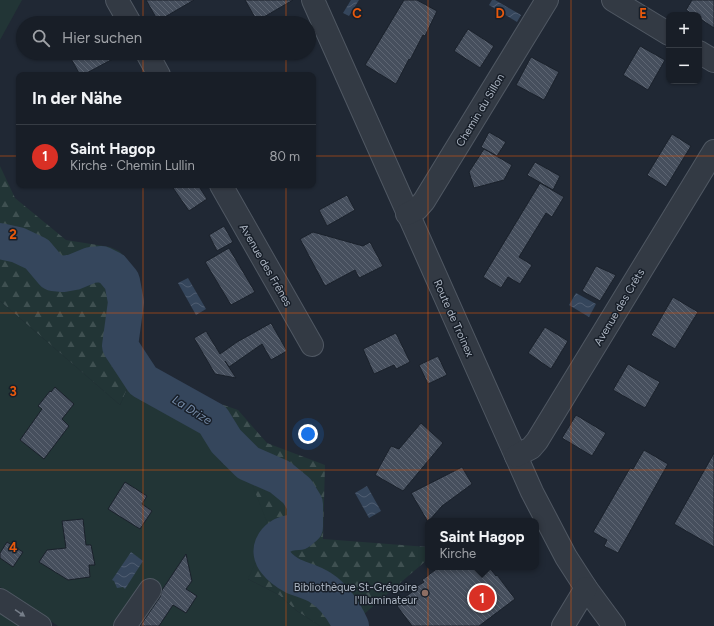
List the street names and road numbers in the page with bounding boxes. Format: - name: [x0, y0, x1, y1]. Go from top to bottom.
- street label: Chemin du Sillon: [454, 71, 507, 149]
- street label: Avenue des Frênes: [237, 222, 294, 309]
- street label: Avenue des Crêts: [591, 267, 647, 348]
- street label: Route de Troinex: [431, 278, 477, 359]

